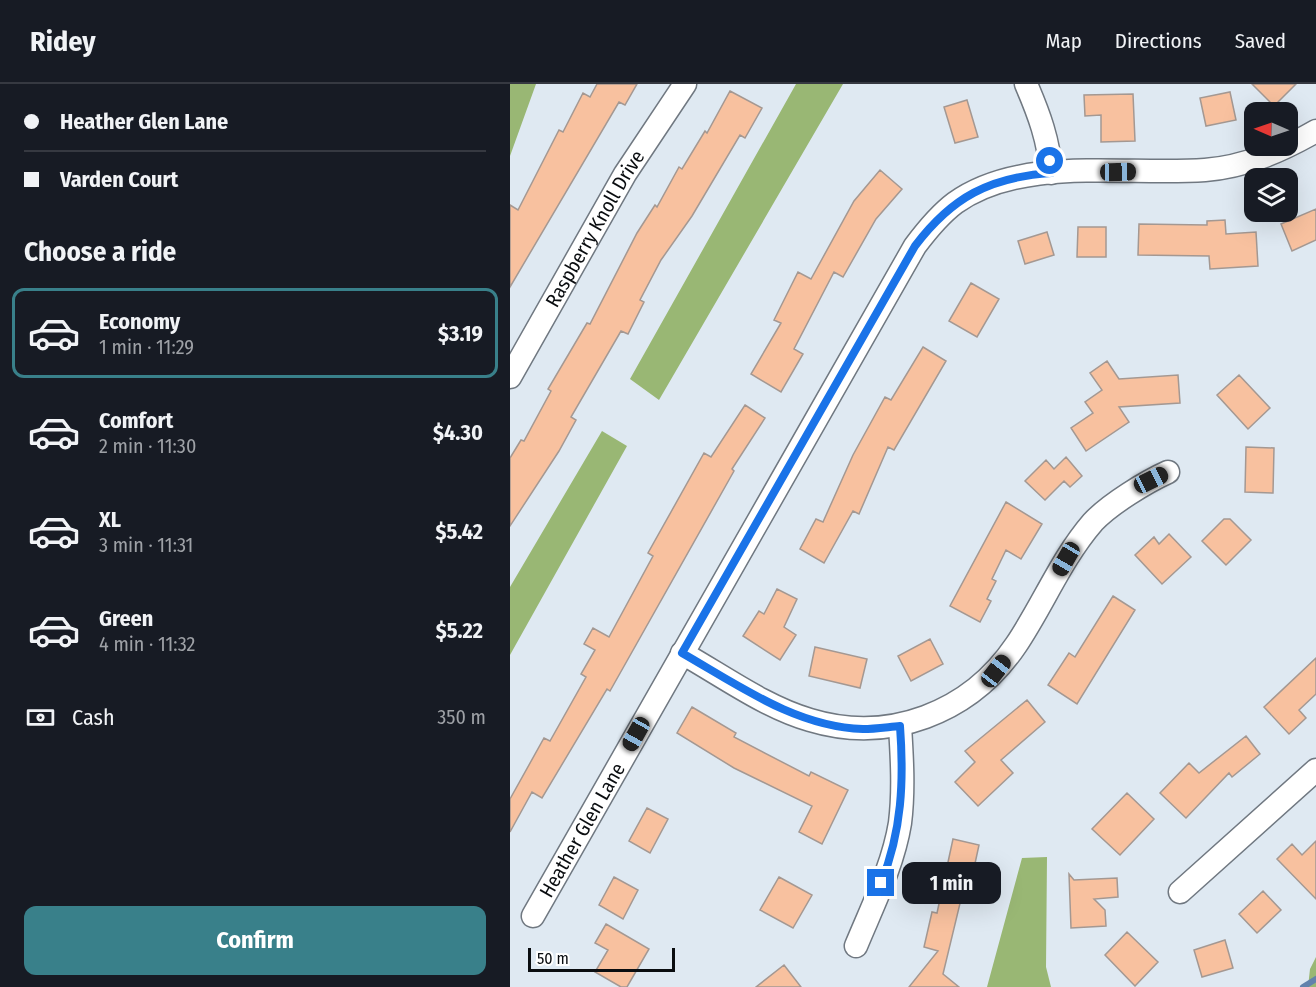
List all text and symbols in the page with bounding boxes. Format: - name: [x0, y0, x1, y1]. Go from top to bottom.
- text: Ridey: [30, 25, 96, 58]
- text: Map: [1045, 28, 1082, 54]
- text: Directions: [1115, 28, 1202, 54]
- text: Saved: [1235, 28, 1286, 54]
- north arrow: [1244, 102, 1298, 156]
- map controls: [1244, 102, 1298, 222]
- text: Heather Glen Lane: [60, 108, 228, 135]
- street label: Raspberry Knoll Drive: [540, 146, 650, 311]
- route start: [1036, 147, 1063, 174]
- car: [1100, 163, 1136, 181]
- text: Varden Court: [60, 166, 178, 193]
- button: layers: [1244, 168, 1298, 222]
- text: Choose a ride: [24, 236, 176, 268]
- icon: car: [27, 306, 81, 360]
- text: Economy: [99, 308, 180, 335]
- text: $3.19: [438, 320, 483, 347]
- text: 1 min · 11:29: [99, 335, 194, 359]
- icon: car: [27, 405, 81, 459]
- text: Comfort: [99, 407, 173, 434]
- text: $4.30: [433, 419, 483, 446]
- text: 2 min · 11:30: [99, 434, 196, 458]
- car: [1131, 464, 1171, 496]
- icon: car: [27, 504, 81, 558]
- text: XL: [99, 506, 121, 533]
- text: $5.42: [435, 518, 483, 545]
- text: 3 min · 11:31: [99, 533, 193, 557]
- car: [1049, 539, 1083, 579]
- icon: car: [27, 603, 81, 657]
- text: Green: [99, 605, 153, 632]
- text: $5.22: [436, 617, 483, 644]
- text: 4 min · 11:32: [99, 632, 195, 656]
- car: [978, 651, 1014, 691]
- icon: cash: [24, 701, 57, 734]
- text: Cash: [72, 704, 115, 731]
- text: 350 m: [437, 705, 486, 729]
- car: [619, 714, 653, 754]
- street label: Heather Glen Lane: [534, 758, 630, 902]
- callout: 1 min: [902, 862, 1001, 904]
- route end: [867, 869, 894, 896]
- text: 1 min: [930, 871, 973, 895]
- button: Confirm: [24, 906, 486, 975]
- scale bar: [528, 945, 675, 972]
- text: 50 m: [537, 949, 569, 968]

